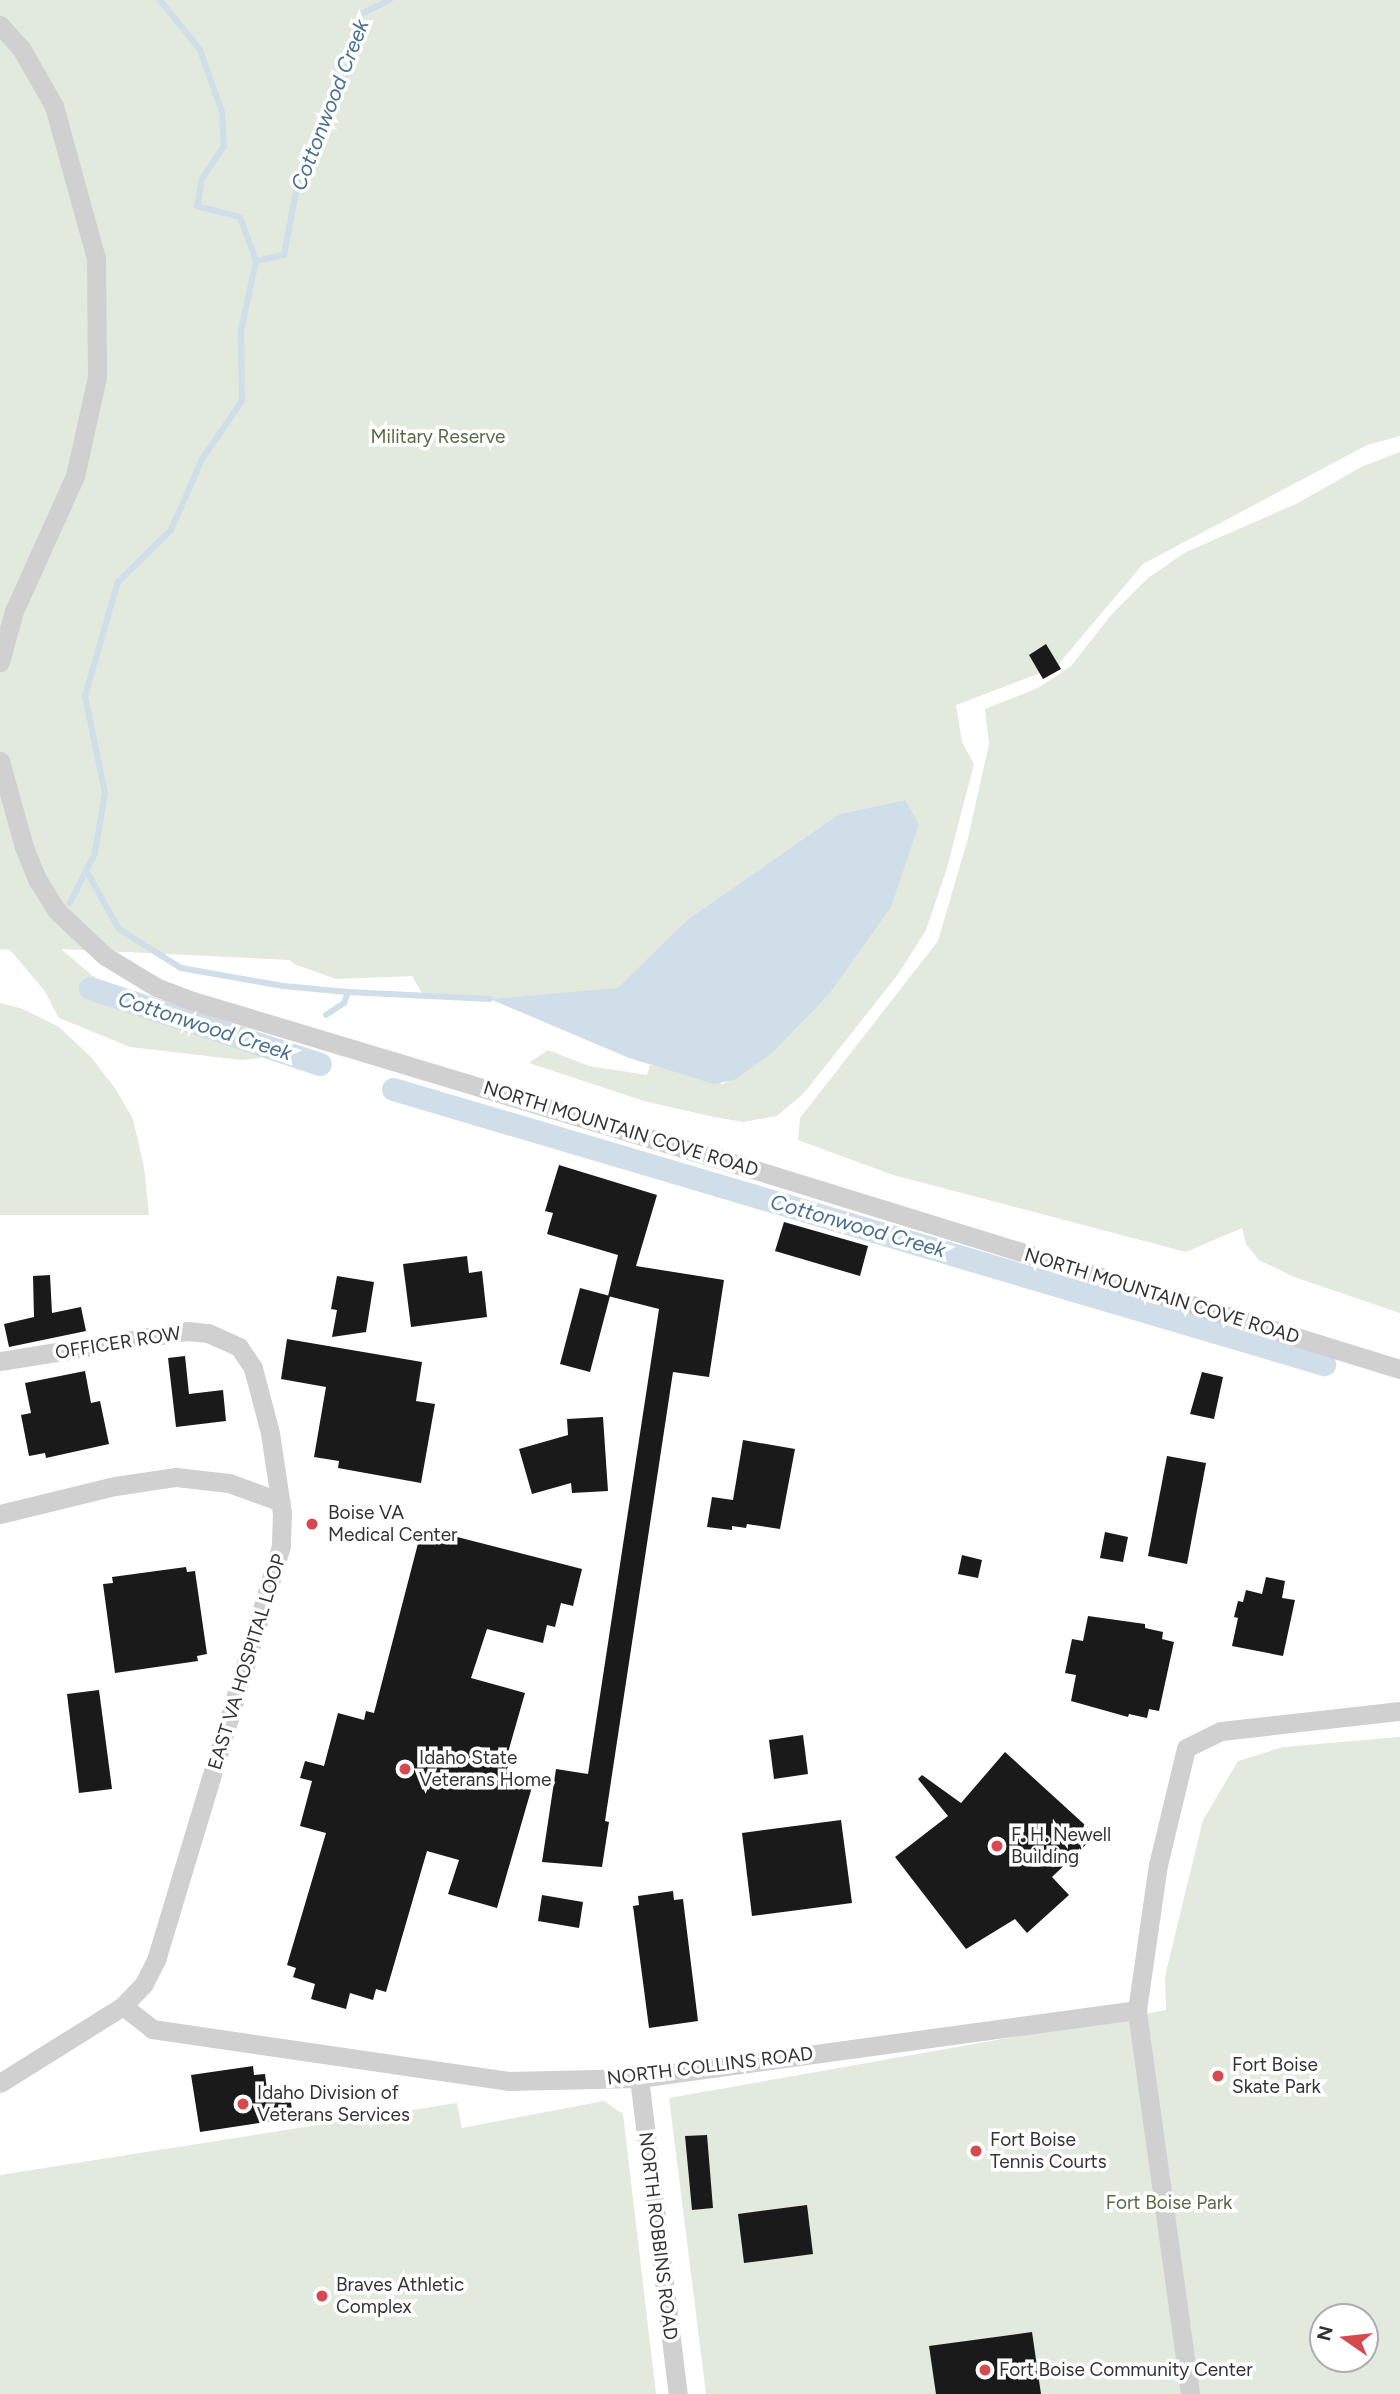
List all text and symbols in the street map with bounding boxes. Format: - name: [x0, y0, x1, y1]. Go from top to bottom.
- water label: Cottonwood Creek: [286, 16, 374, 194]
- park label: Military Reserve: [371, 426, 505, 448]
- water label: Cottonwood Creek: [115, 986, 295, 1066]
- street label: NORTH MOUNTAIN COVE ROAD: [481, 1076, 761, 1182]
- water label: Cottonwood Creek: [768, 1189, 948, 1263]
- street label: NORTH MOUNTAIN COVE ROAD: [1022, 1243, 1302, 1349]
- street label: OFFICER ROW: [54, 1322, 182, 1364]
- place label: Boise VA Medical Center: [328, 1502, 457, 1546]
- marker: Boise VA Medical Center: [302, 1514, 322, 1534]
- street label: EAST VA HOSPITAL LOOP: [203, 1551, 291, 1773]
- place label: Idaho State Veterans Home: [419, 1747, 551, 1791]
- marker: Idaho State Veterans Home: [397, 1761, 413, 1777]
- place label: F. H. Newell Building: [1011, 1824, 1111, 1868]
- marker: F. H. Newell Building: [989, 1838, 1005, 1854]
- street label: NORTH COLLINS ROAD: [606, 2042, 814, 2090]
- place label: Fort Boise Skate Park: [1232, 2054, 1321, 2098]
- marker: Fort Boise Skate Park: [1210, 2068, 1226, 2084]
- place label: Idaho Division of Veterans Services: [257, 2082, 410, 2126]
- marker: Idaho Division of Veterans Services: [235, 2096, 251, 2112]
- place label: Fort Boise Tennis Courts: [990, 2129, 1107, 2173]
- street label: NORTH ROBBINS ROAD: [634, 2131, 682, 2341]
- marker: Fort Boise Tennis Courts: [968, 2143, 984, 2159]
- park label: Fort Boise Park: [1106, 2192, 1232, 2214]
- place label: Braves Athletic Complex: [336, 2274, 464, 2318]
- marker: Braves Athletic Complex: [314, 2288, 330, 2304]
- north arrow: [1309, 2303, 1379, 2373]
- text: N: [1312, 2323, 1338, 2343]
- place label: Fort Boise Community Center: [999, 2359, 1253, 2381]
- marker: Fort Boise Community Center: [977, 2362, 993, 2378]

